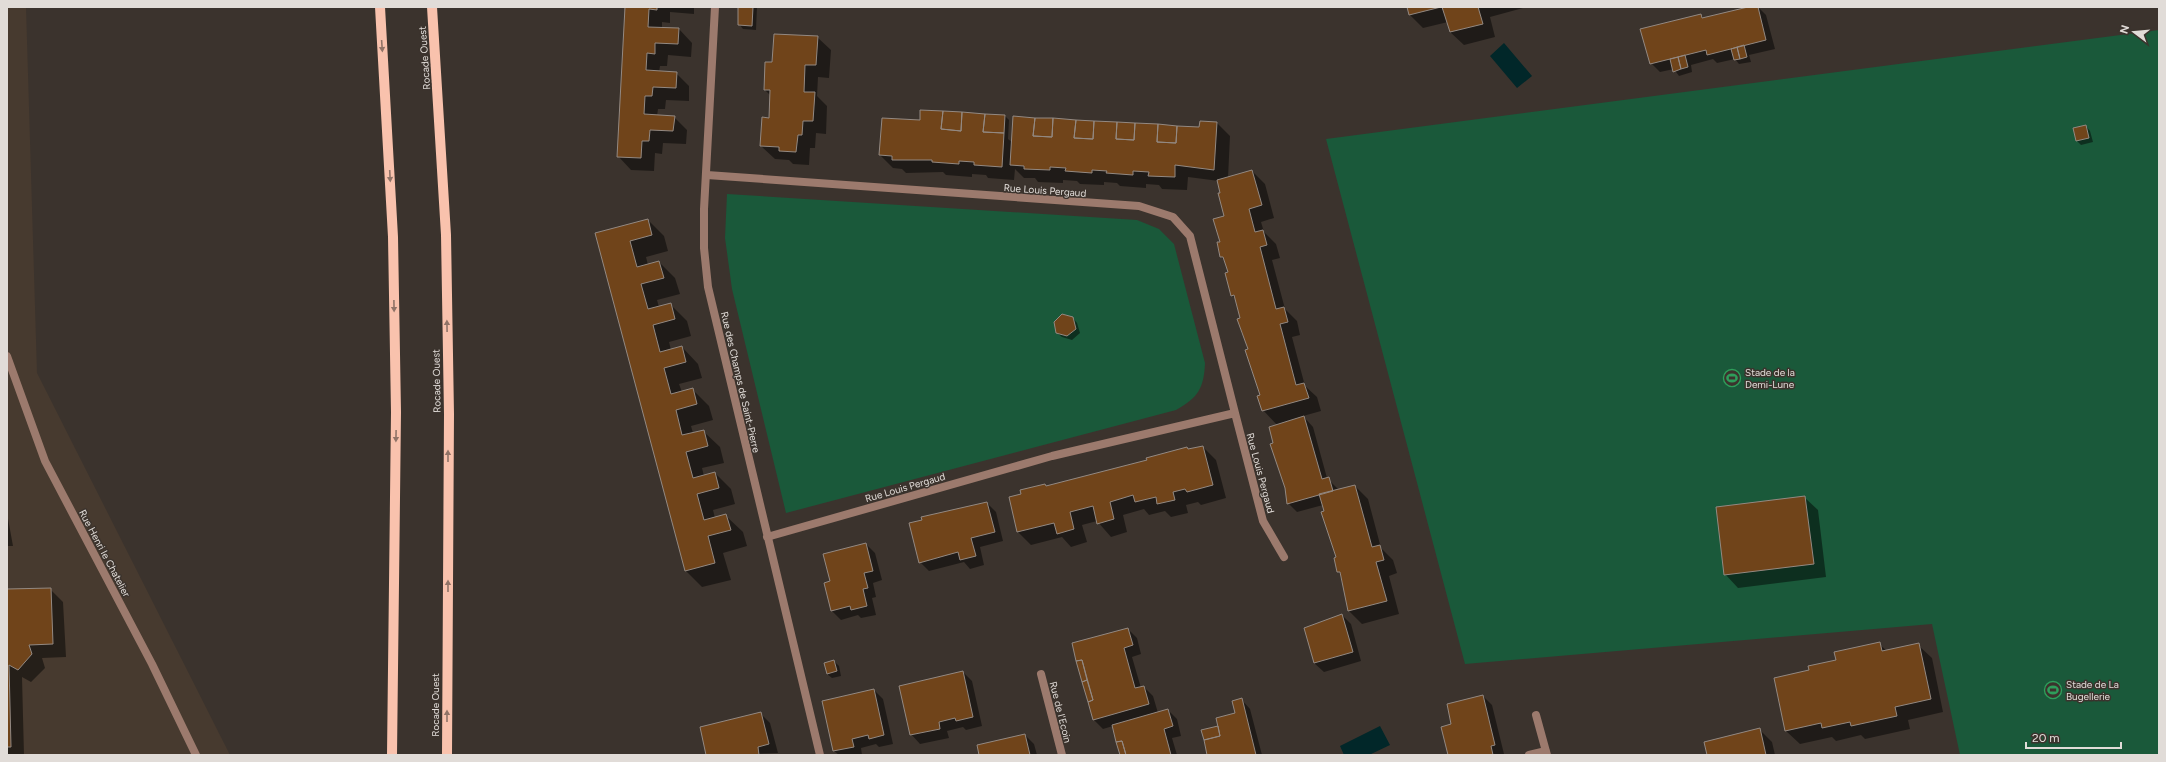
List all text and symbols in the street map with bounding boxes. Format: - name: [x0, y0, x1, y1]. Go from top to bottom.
- north arrow: [2114, 12, 2154, 52]
- text: N: [2117, 23, 2132, 35]
- street label: Rocade Ouest: [416, 26, 433, 90]
- one-way arrow: [379, 40, 386, 52]
- one-way arrow: [387, 170, 393, 183]
- street label: Rue Louis Pergaud: [1003, 181, 1087, 200]
- one-way arrow: [391, 300, 398, 312]
- street label: Rue des Champs de Saint-Pierre: [718, 310, 763, 454]
- one-way arrow: [444, 319, 450, 332]
- street label: Rocade Ouest: [429, 349, 444, 413]
- place label: Stade de la Demi-Lune: [1745, 366, 1795, 391]
- sports icon: Stade de la Demi-Lune: [1722, 368, 1742, 388]
- one-way arrow: [393, 430, 399, 443]
- street label: Rue Louis Pergaud: [1244, 431, 1278, 515]
- one-way arrow: [445, 449, 451, 462]
- street label: Rue Louis Pergaud: [864, 470, 947, 505]
- street label: Rue Henri le Chatelier: [76, 507, 133, 600]
- one-way arrow: [445, 579, 451, 592]
- street label: Rocade Ouest: [429, 673, 442, 737]
- place label: Stade de La Bugellerie: [2066, 678, 2119, 703]
- street label: Rue de l'Ecoin: [1047, 680, 1075, 745]
- sports icon: Stade de La Bugellerie: [2043, 680, 2063, 700]
- one-way arrow: [444, 709, 450, 722]
- scale bar: [2026, 724, 2121, 750]
- text: 20 m: [2032, 731, 2060, 745]

